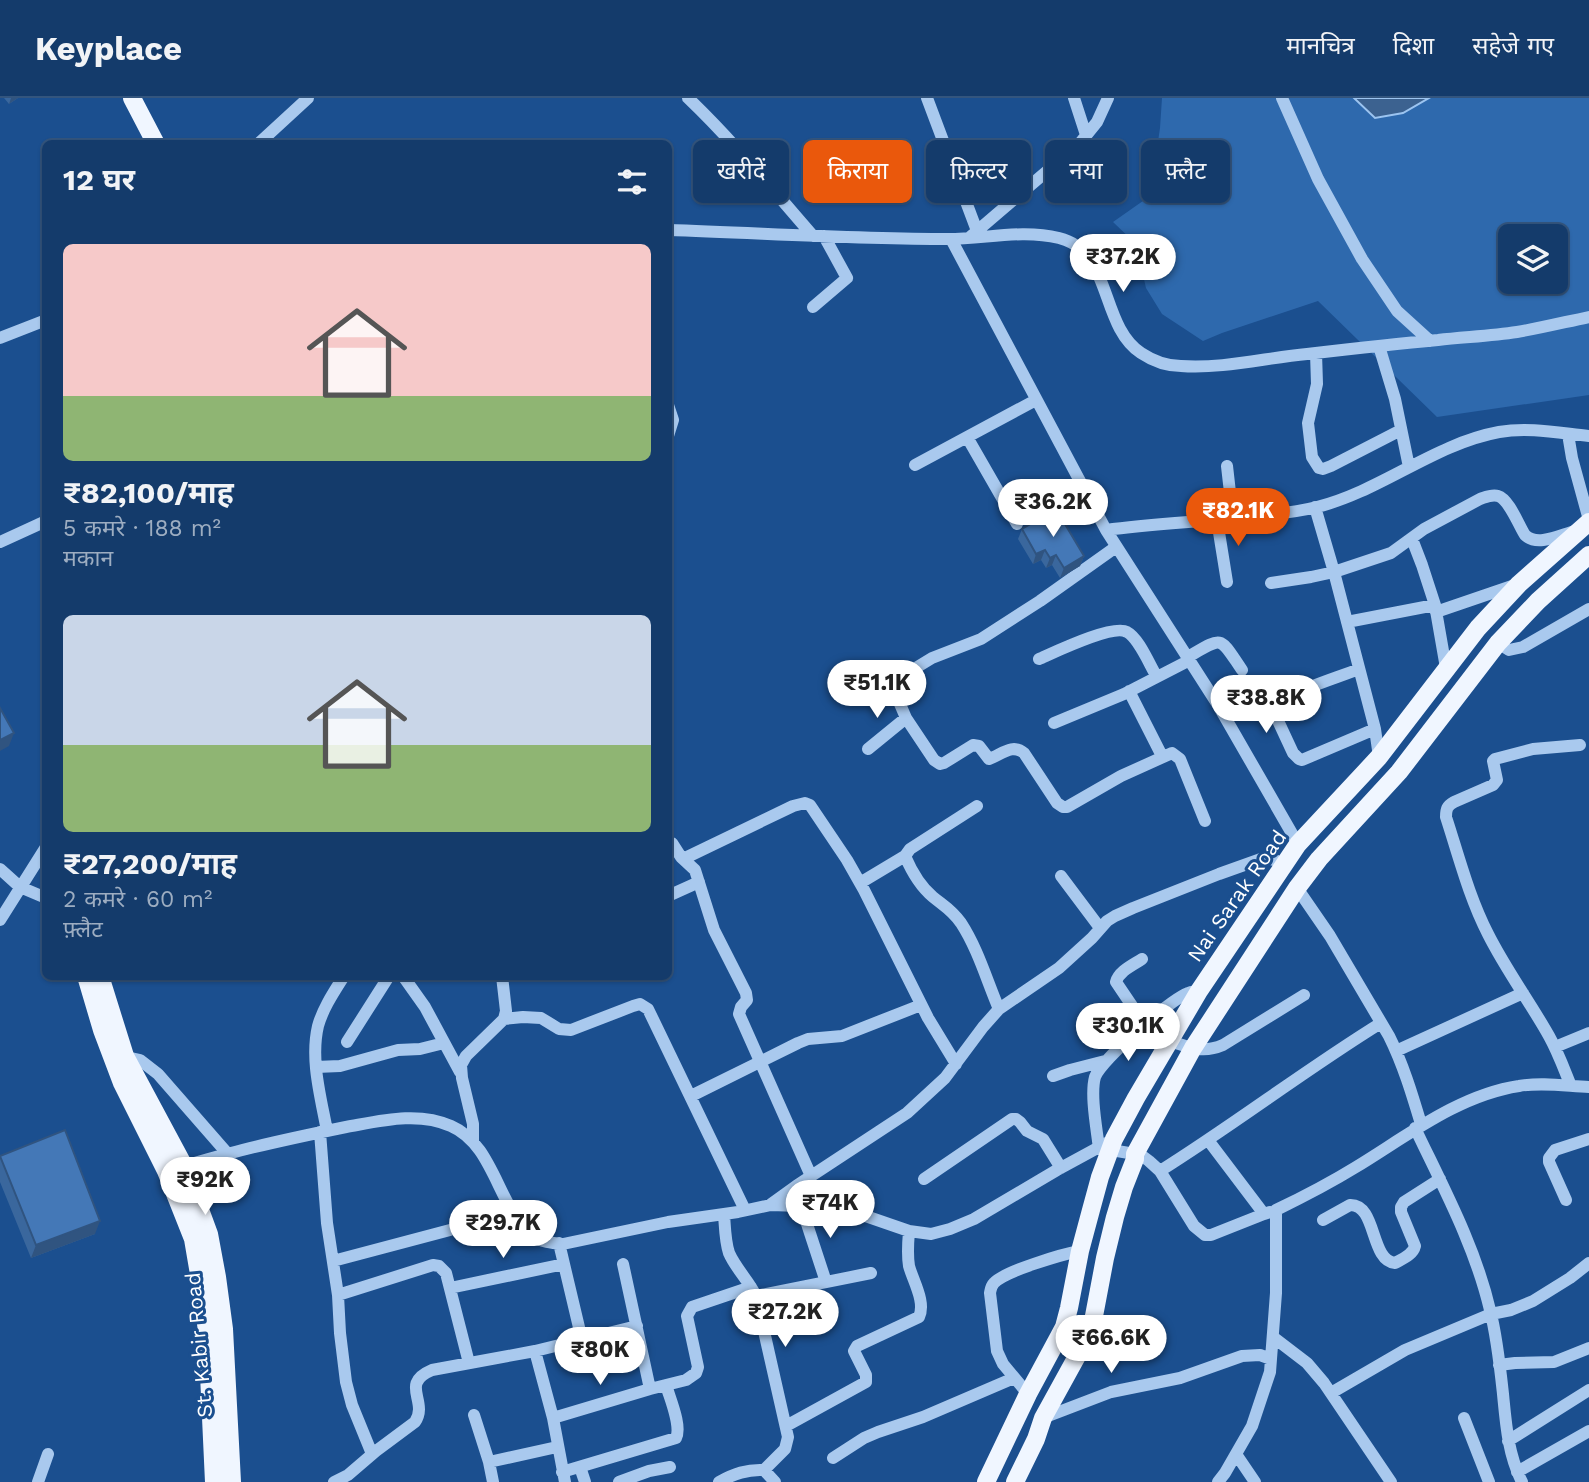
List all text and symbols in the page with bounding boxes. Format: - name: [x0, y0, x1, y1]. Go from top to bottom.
- text: Keyplace: [35, 29, 182, 68]
- text: मानचित्र: [1286, 32, 1355, 60]
- text: दिशा: [1393, 32, 1434, 60]
- text: सहेजे गए: [1472, 32, 1554, 60]
- chip: खरीदें: [693, 140, 789, 203]
- chip: किराया: [803, 140, 912, 203]
- chip: फ़िल्टर: [926, 140, 1031, 203]
- chip: नया: [1045, 140, 1127, 203]
- chip: फ़्लैट: [1141, 140, 1230, 203]
- text: 12 घर: [63, 162, 135, 197]
- icon: filters: [613, 163, 651, 201]
- map controls: [1498, 224, 1568, 294]
- button: layers: [1498, 224, 1568, 294]
- pin: ₹37.2K: [1066, 234, 1180, 294]
- text: ₹37.2K: [1086, 243, 1160, 270]
- icon: home: [294, 290, 420, 416]
- text: ₹82,100/माह: [63, 475, 234, 510]
- pin: ₹36.2K: [996, 480, 1110, 539]
- text: ₹36.2K: [1014, 488, 1092, 515]
- pin: ₹82.1K: [1181, 489, 1295, 548]
- text: ₹82.1K: [1202, 497, 1274, 524]
- text: 5 कमरे · 188 m²: [63, 515, 221, 542]
- text: मकान: [63, 545, 113, 572]
- pin: ₹51.1K: [820, 660, 934, 720]
- icon: home: [294, 661, 420, 787]
- text: ₹51.1K: [843, 669, 911, 696]
- pin: ₹38.8K: [1209, 676, 1323, 735]
- text: ₹38.8K: [1227, 684, 1305, 711]
- street label: Nai Sarak Road: [1182, 825, 1291, 966]
- text: ₹27,200/माह: [63, 846, 237, 881]
- text: 2 कमरे · 60 m²: [63, 886, 212, 913]
- text: फ़्लैट: [63, 916, 103, 943]
- pin: ₹30.1K: [1071, 1004, 1185, 1063]
- text: ₹30.1K: [1092, 1012, 1164, 1039]
- pin: ₹92K: [164, 1158, 246, 1217]
- text: ₹92K: [176, 1166, 234, 1193]
- pin: ₹74K: [789, 1180, 871, 1240]
- text: ₹74K: [802, 1189, 858, 1216]
- pin: ₹29.7K: [446, 1200, 560, 1260]
- text: ₹29.7K: [465, 1209, 541, 1236]
- street label: St. Kabir Road: [180, 1271, 217, 1419]
- pin: ₹27.2K: [728, 1290, 842, 1349]
- text: ₹27.2K: [748, 1298, 822, 1325]
- pin: ₹66.6K: [1054, 1316, 1168, 1375]
- text: ₹66.6K: [1072, 1324, 1150, 1351]
- pin: ₹80K: [559, 1328, 641, 1387]
- text: ₹80K: [571, 1336, 630, 1363]

